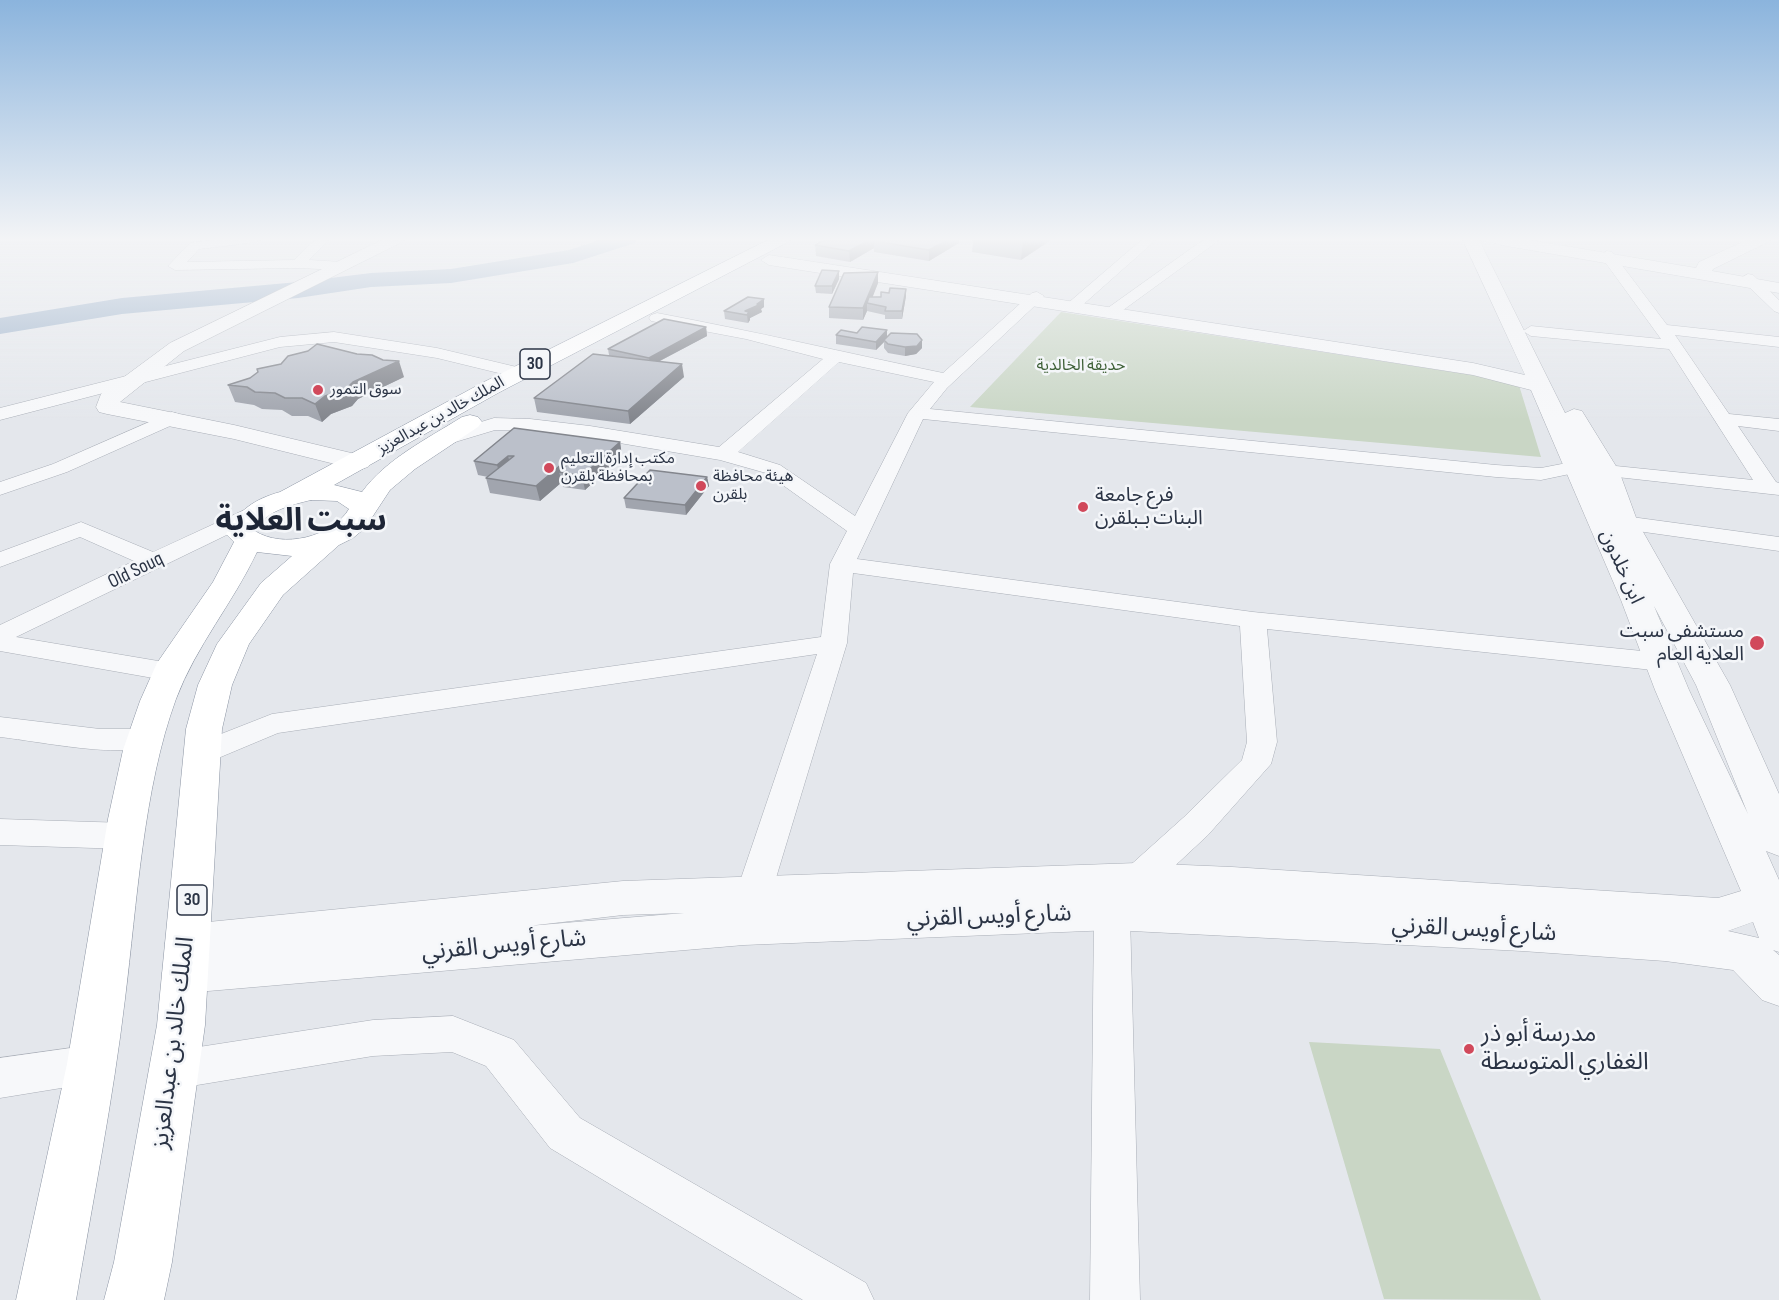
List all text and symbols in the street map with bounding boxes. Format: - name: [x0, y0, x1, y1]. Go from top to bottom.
- road number: 30: [520, 349, 550, 379]
- park label: حديقة الخالدية: [1036, 356, 1126, 376]
- street label: الملك خالد بن عبدالعزيز: [374, 373, 508, 459]
- place label: سوق التمور: [330, 380, 402, 400]
- marker: سوق التمور: [311, 383, 325, 397]
- place label: مكتب إدارة التعليم بمحافظة بلقرن: [561, 449, 675, 487]
- marker: مكتب إدارة التعليم بمحافظة بلقرن: [542, 461, 556, 475]
- place label: هيئة محافظة بلقرن: [713, 467, 793, 505]
- marker: هيئة محافظة بلقرن: [694, 479, 708, 493]
- place label: فرع جامعة البنات بـبلقرن: [1095, 484, 1203, 531]
- marker: فرع جامعة البنات بـبلقرن: [1076, 500, 1090, 514]
- district label: سبت العلاية: [215, 503, 387, 541]
- street label: ابن خلدون: [1594, 526, 1648, 608]
- street label: Old Souq: [104, 547, 168, 595]
- place label: مستشفى سبت العلاية العام: [1620, 620, 1744, 667]
- marker: مستشفى سبت العلاية العام: [1748, 634, 1766, 652]
- road number: 30: [177, 885, 207, 915]
- street label: شارع أويس القرني: [906, 900, 1072, 934]
- street label: شارع أويس القرني: [1391, 911, 1557, 949]
- street label: شارع أويس القرني: [420, 924, 588, 968]
- street label: الملك خالد بن عبدالعزيز: [147, 935, 201, 1151]
- place label: مدرسة أبو ذر الغفاري المتوسطة: [1481, 1021, 1649, 1077]
- marker: مدرسة أبو ذر الغفاري المتوسطة: [1462, 1042, 1476, 1056]

